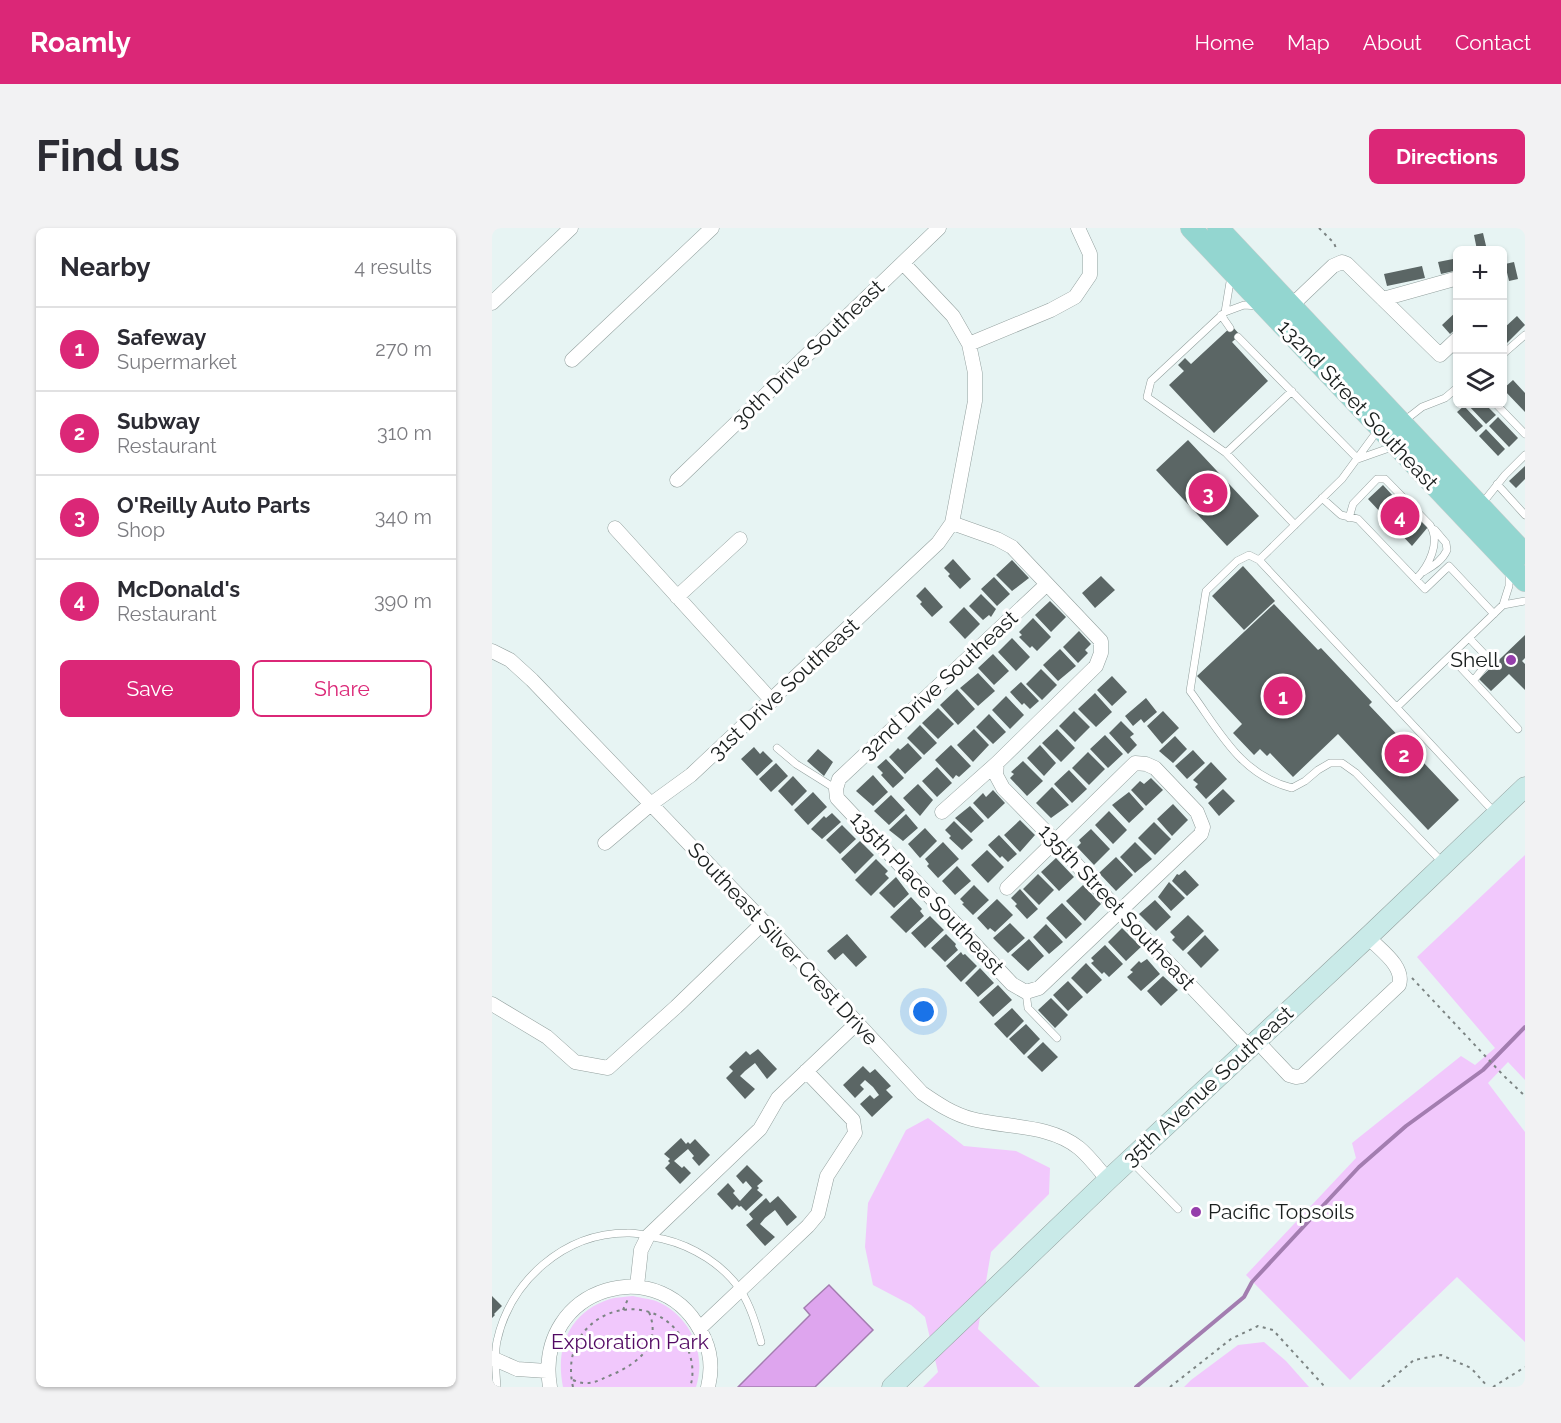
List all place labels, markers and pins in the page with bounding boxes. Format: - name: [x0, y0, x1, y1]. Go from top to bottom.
- pin: 3: [1188, 470, 1228, 516]
- pin: 4: [1380, 494, 1420, 538]
- place label: Shell: [1450, 647, 1499, 672]
- marker: Shell: [1504, 653, 1518, 667]
- pin: 1: [1264, 674, 1302, 718]
- pin: 2: [1384, 732, 1424, 776]
- place label: Pacific Topsoils: [1208, 1199, 1354, 1224]
- marker: Pacific Topsoils: [1189, 1205, 1203, 1219]

